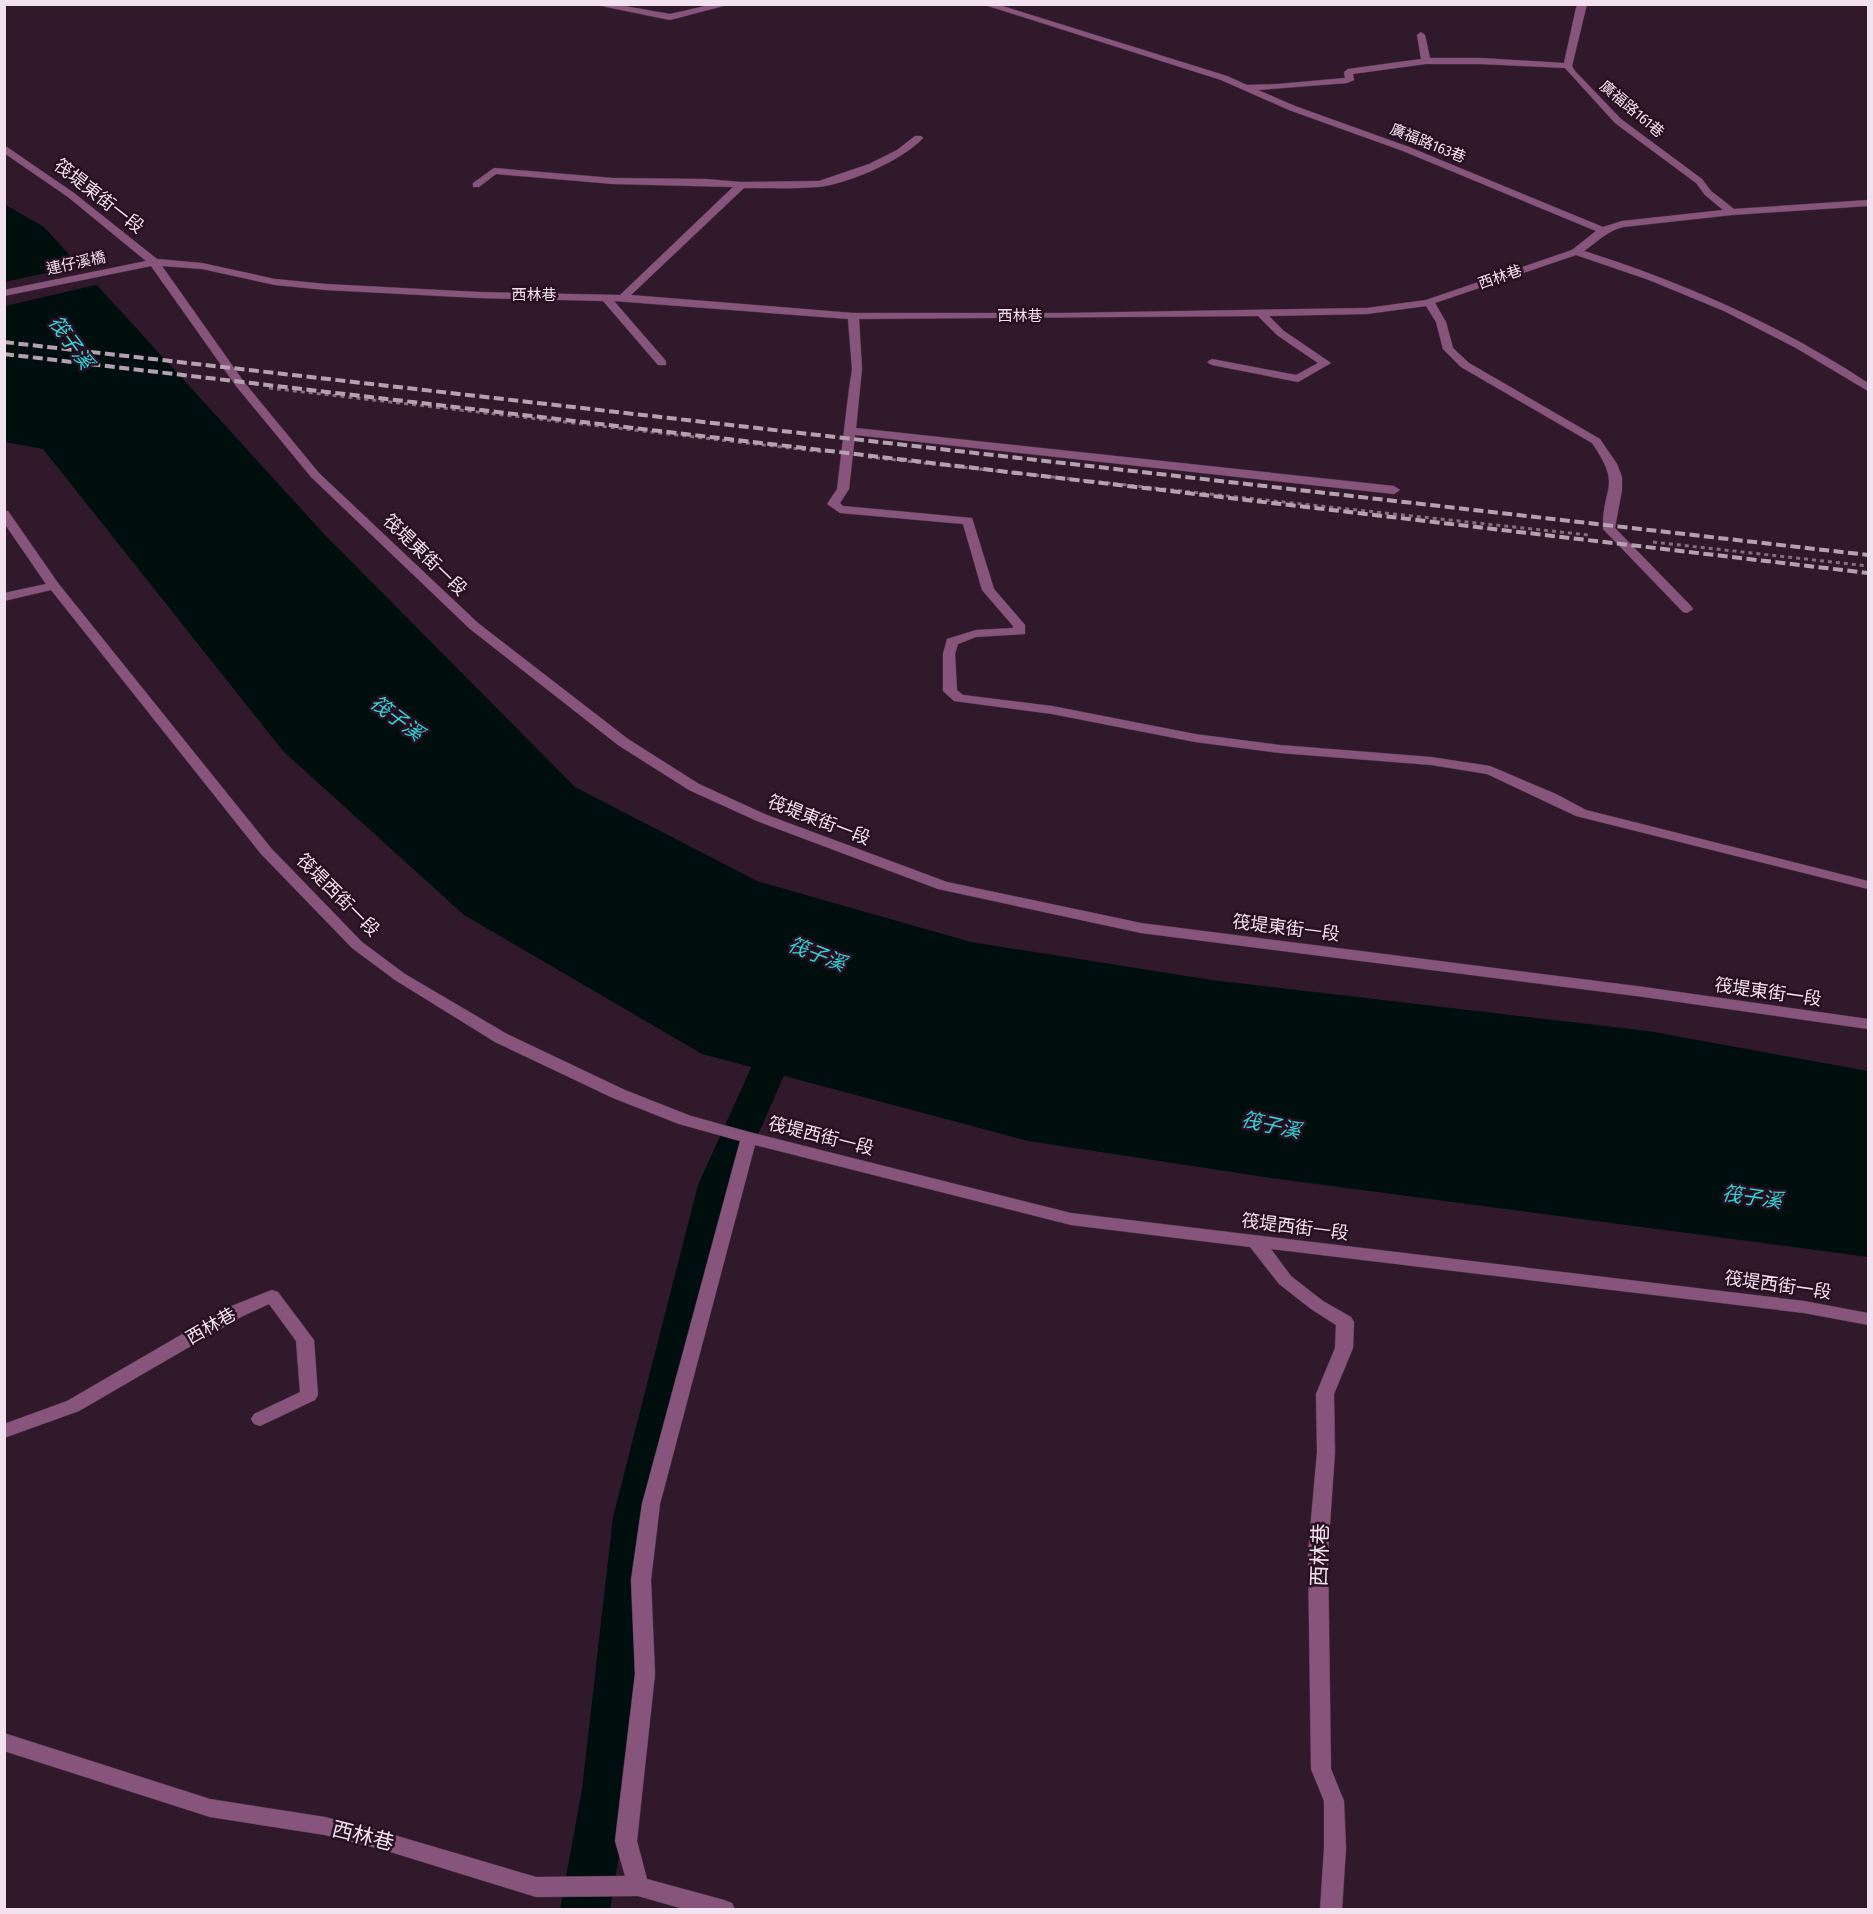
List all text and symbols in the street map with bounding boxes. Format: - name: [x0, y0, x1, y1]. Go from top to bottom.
- street label: 廣福路161巷: [1596, 77, 1668, 141]
- street label: 廣福路163巷: [1388, 120, 1468, 166]
- street label: 筏堤東街一段: [50, 154, 148, 238]
- street label: 連仔溪橋: [45, 248, 107, 278]
- street label: 西林巷: [1476, 261, 1524, 293]
- street label: 西林巷: [511, 286, 557, 304]
- street label: 西林巷: [997, 307, 1043, 325]
- water label: 筏子溪: [44, 311, 100, 376]
- street label: 筏堤東街一段: [379, 510, 471, 600]
- water label: 筏子溪: [366, 690, 431, 747]
- street label: 筏堤東街一段: [765, 790, 873, 850]
- street label: 筏堤西街一段: [292, 849, 384, 941]
- street label: 筏堤東街一段: [1231, 911, 1341, 945]
- water label: 筏子溪: [785, 932, 852, 977]
- street label: 筏堤東街一段: [1713, 974, 1823, 1010]
- water label: 筏子溪: [1239, 1107, 1306, 1144]
- street label: 筏堤西街一段: [766, 1112, 876, 1160]
- water label: 筏子溪: [1721, 1181, 1786, 1213]
- street label: 筏堤西街一段: [1240, 1210, 1350, 1244]
- street label: 筏堤西街一段: [1723, 1267, 1833, 1303]
- street label: 西林巷: [182, 1303, 240, 1349]
- street label: 西林巷: [1306, 1523, 1334, 1587]
- street label: 西林巷: [329, 1816, 397, 1856]

